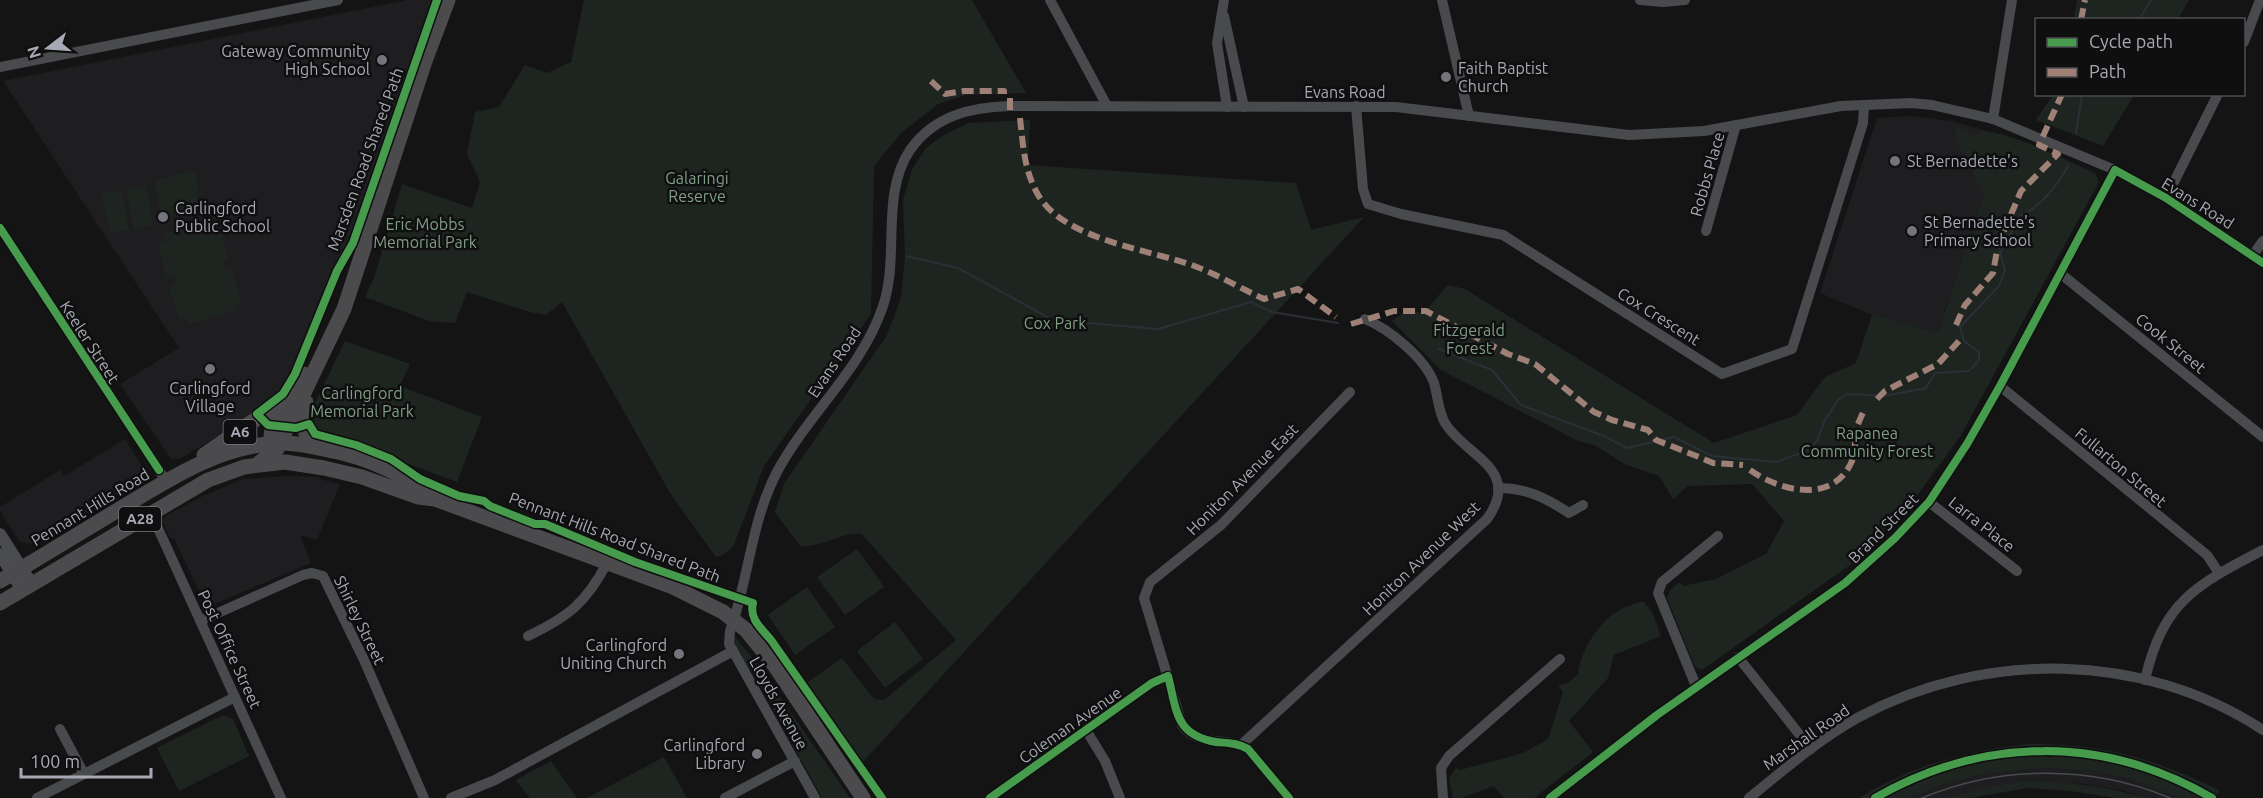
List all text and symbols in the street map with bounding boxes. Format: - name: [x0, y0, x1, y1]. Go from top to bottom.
- north arrow: [18, 18, 78, 78]
- legend: [2035, 18, 2245, 96]
- text: Cycle path: [2089, 31, 2173, 51]
- place label: Gateway Community High School: [221, 42, 370, 78]
- text: N: [23, 44, 44, 61]
- marker: Gateway Community High School: [375, 53, 389, 67]
- place label: Faith Baptist Church: [1458, 59, 1549, 95]
- text: Path: [2089, 61, 2126, 81]
- street label: Marsden Road Shared Path: [323, 65, 407, 253]
- marker: Faith Baptist Church: [1439, 70, 1453, 84]
- street label: Evans Road: [1304, 83, 1386, 101]
- street label: Robbs Place: [1686, 130, 1728, 218]
- place label: St Bernadette's: [1907, 152, 2018, 170]
- marker: St Bernadette's: [1888, 154, 1902, 168]
- park label: Galaringi Reserve: [665, 169, 729, 205]
- street label: Evans Road: [2159, 174, 2237, 232]
- place label: Carlingford Public School: [175, 199, 270, 235]
- marker: Carlingford Public School: [156, 210, 170, 224]
- place label: St Bernadette's Primary School: [1924, 213, 2035, 249]
- park label: Eric Mobbs Memorial Park: [373, 215, 477, 251]
- marker: St Bernadette's Primary School: [1905, 224, 1919, 238]
- street label: Cox Crescent: [1614, 283, 1704, 349]
- street label: Keeler Street: [57, 297, 124, 387]
- street label: Cook Street: [2132, 309, 2210, 377]
- park label: Cox Park: [1024, 314, 1086, 332]
- park label: Fitzgerald Forest: [1433, 321, 1505, 357]
- street label: Evans Road: [804, 323, 864, 401]
- marker: Carlingford Village: [203, 362, 217, 376]
- place label: Carlingford Village: [169, 379, 251, 415]
- park label: Carlingford Memorial Park: [310, 384, 414, 420]
- street label: Honiton Avenue East: [1183, 419, 1302, 538]
- road number: A6: [224, 420, 256, 444]
- park label: Rapanea Community Forest: [1801, 424, 1934, 460]
- street label: Fullarton Street: [2072, 424, 2171, 511]
- street label: Pennant Hills Road: [28, 465, 152, 549]
- street label: Pennant Hills Road Shared Path: [507, 488, 723, 586]
- street label: Brand Street: [1844, 489, 1922, 567]
- street label: Larra Place: [1945, 493, 2019, 555]
- street label: Honiton Avenue West: [1359, 497, 1484, 619]
- road number: A28: [119, 507, 161, 531]
- street label: Shirley Street: [331, 573, 390, 668]
- street label: Post Office Street: [195, 587, 266, 712]
- place label: Carlingford Uniting Church: [560, 636, 667, 672]
- marker: Carlingford Uniting Church: [672, 647, 686, 661]
- street label: Lloyds Avenue: [746, 653, 812, 753]
- street label: Coleman Avenue: [1015, 683, 1125, 767]
- street label: Marshall Road: [1759, 701, 1853, 773]
- place label: Carlingford Library: [664, 736, 745, 772]
- scale bar: [21, 741, 152, 779]
- marker: Carlingford Library: [750, 747, 764, 761]
- text: 100 m: [30, 751, 80, 771]

